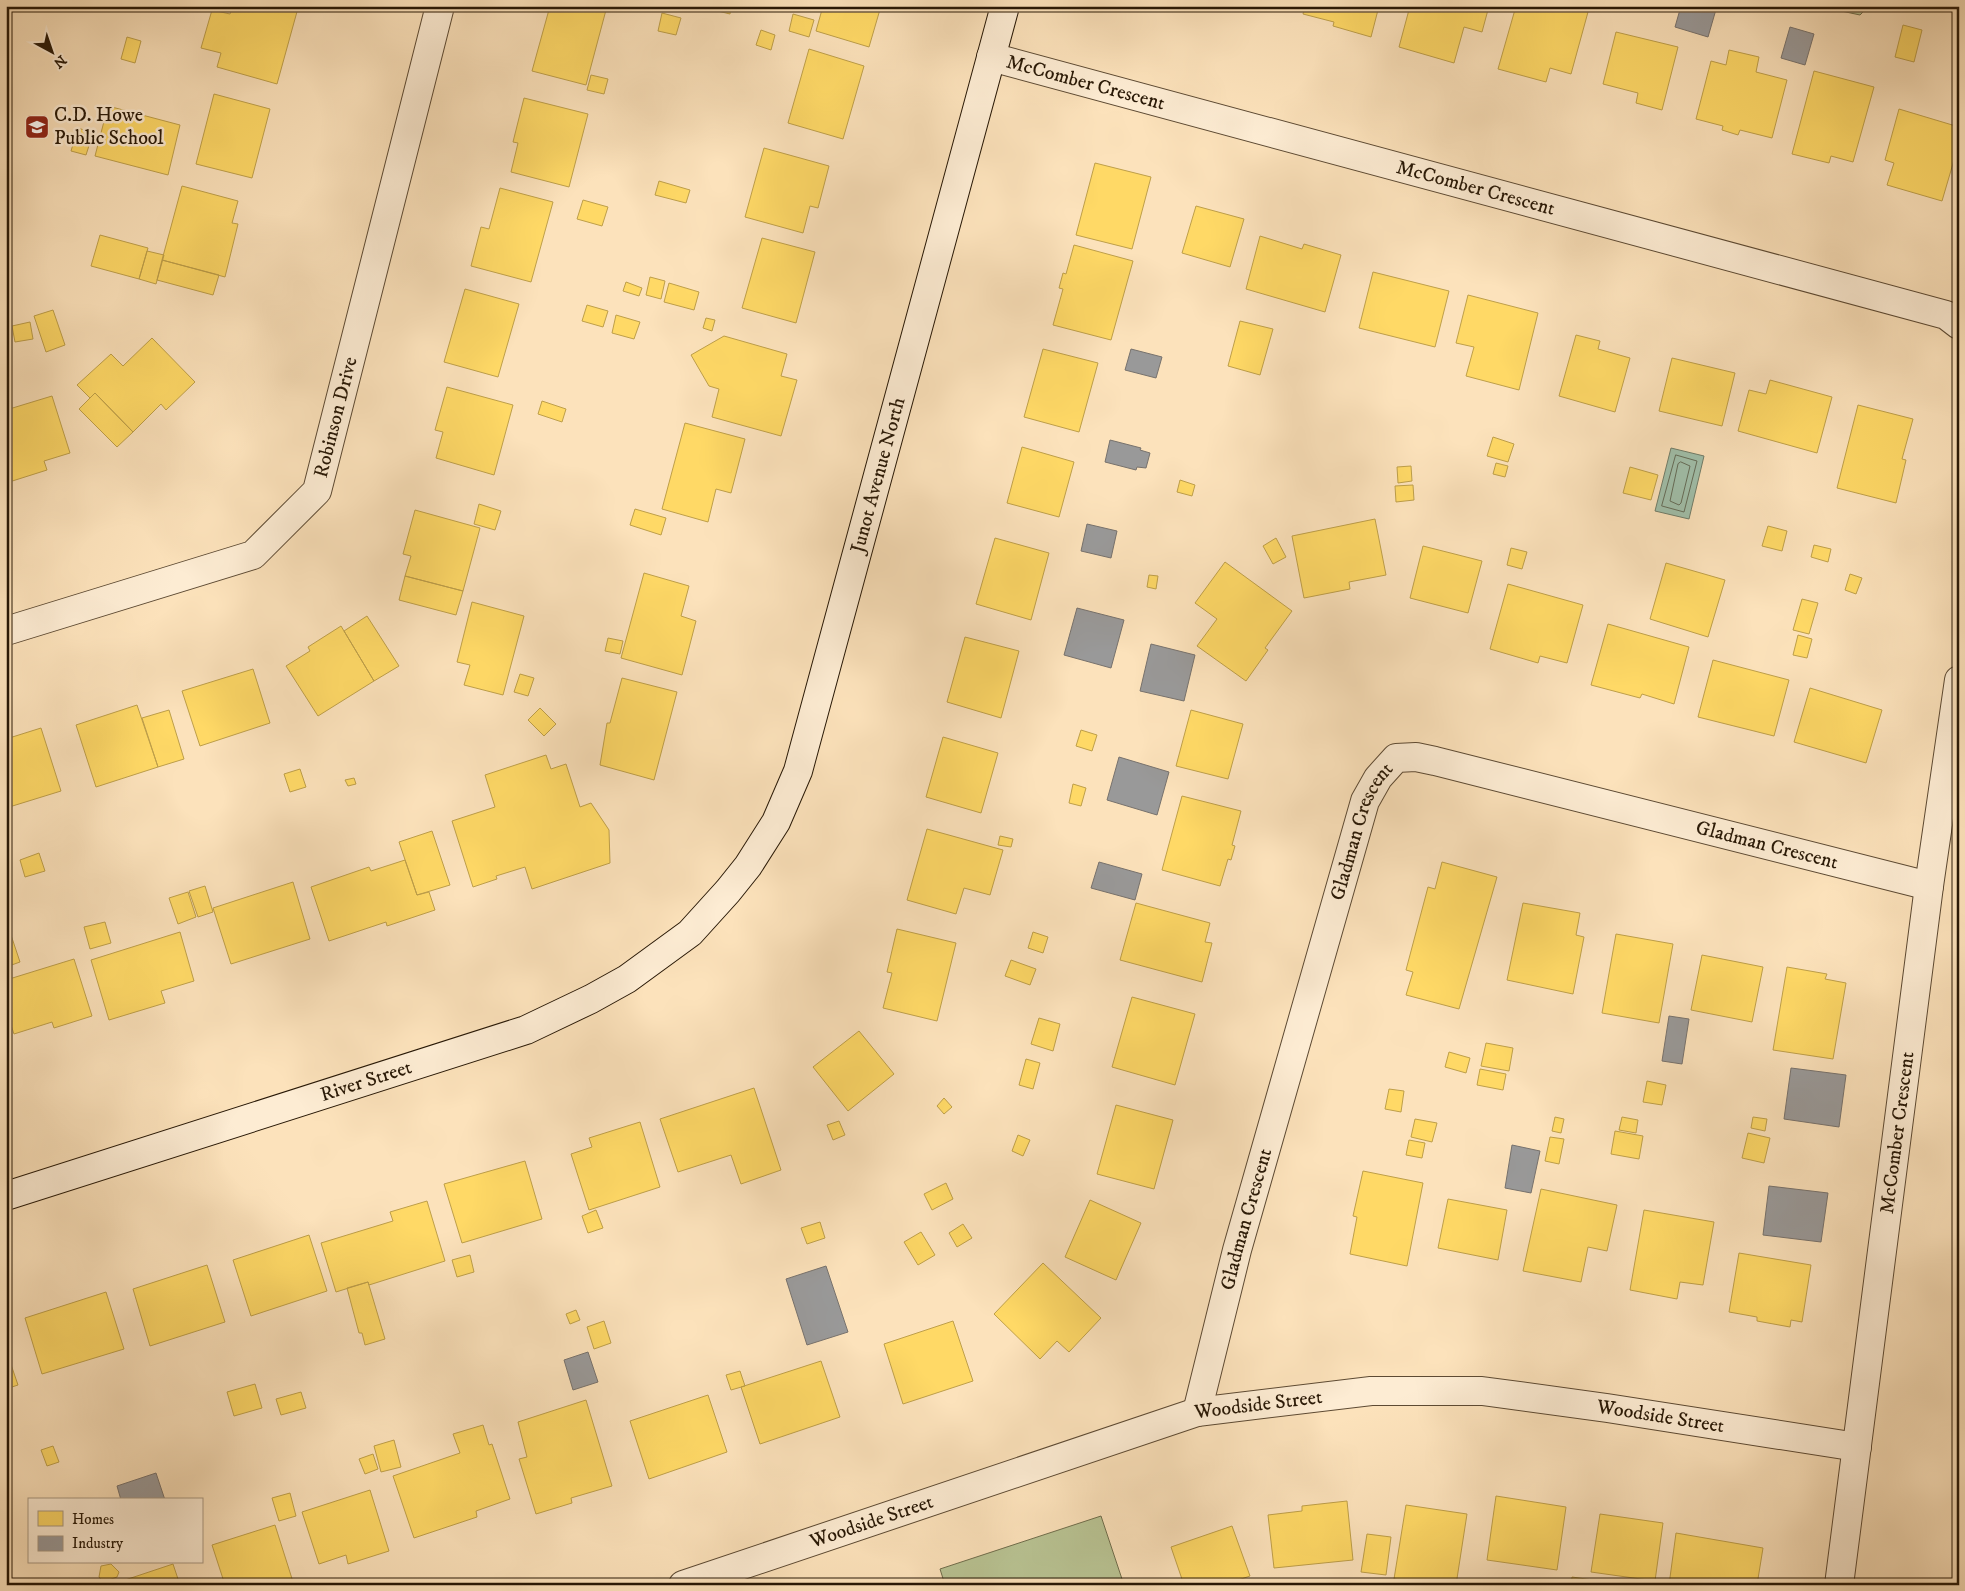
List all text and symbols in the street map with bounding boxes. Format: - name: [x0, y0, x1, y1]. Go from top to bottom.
- north arrow: [28, 28, 78, 78]
- street label: McComber Crescent: [1004, 49, 1168, 116]
- text: N: [49, 51, 70, 72]
- place label: C.D. Howe Public School: [54, 103, 164, 151]
- school or university icon: C.D. Howe Public School: [24, 114, 50, 140]
- street label: McComber Crescent: [1394, 155, 1558, 221]
- street label: Robinson Drive: [308, 354, 363, 480]
- street label: Junot Avenue North: [845, 394, 911, 558]
- street label: Gladman Crescent: [1325, 757, 1399, 903]
- street label: Gladman Crescent: [1693, 815, 1841, 875]
- street label: McComber Crescent: [1874, 1050, 1920, 1215]
- street label: River Street: [317, 1055, 415, 1107]
- street label: Gladman Crescent: [1215, 1145, 1278, 1293]
- street label: Woodside Street: [1192, 1385, 1324, 1425]
- street label: Woodside Street: [1594, 1394, 1726, 1439]
- street label: Woodside Street: [806, 1489, 936, 1554]
- legend: [28, 1498, 202, 1564]
- text: Homes: [72, 1510, 114, 1529]
- text: Industry: [72, 1534, 124, 1553]

